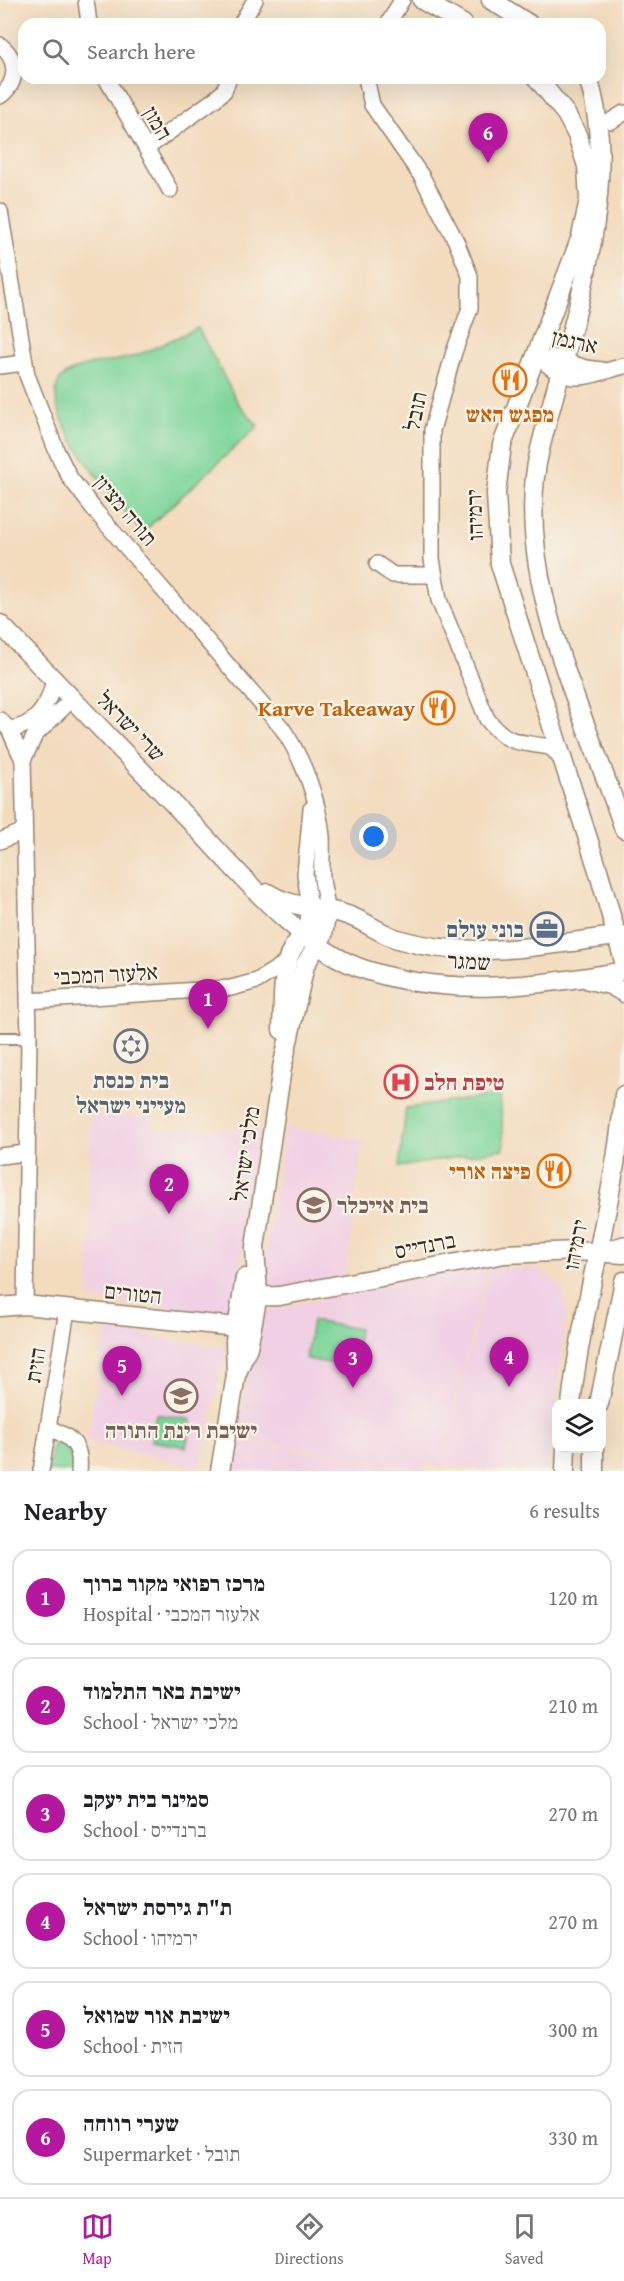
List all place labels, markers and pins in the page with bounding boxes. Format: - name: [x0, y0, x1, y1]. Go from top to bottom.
- pin: 6: [468, 114, 508, 163]
- restaurant icon: מפגש האש: [492, 362, 528, 398]
- place label: מפגש האש: [466, 398, 554, 430]
- restaurant icon: Karve Takeaway: [420, 690, 456, 726]
- place label: Karve Takeaway: [258, 692, 416, 724]
- office icon: בוני עולם: [529, 911, 565, 947]
- place label: בוני עולם: [446, 913, 524, 945]
- pin: 1: [188, 980, 228, 1029]
- synagogue icon: בית כנסת מעייני ישראל: [113, 1028, 149, 1064]
- place label: בית כנסת מעייני ישראל: [76, 1064, 186, 1121]
- hospital icon: טיפת חלב: [383, 1064, 419, 1100]
- place label: טיפת חלב: [424, 1066, 505, 1098]
- restaurant icon: פיצה אורי: [536, 1153, 572, 1189]
- place label: פיצה אורי: [449, 1155, 531, 1187]
- pin: 2: [150, 1164, 188, 1214]
- school or university icon: בית אייכלר: [296, 1187, 332, 1223]
- place label: בית אייכלר: [337, 1189, 429, 1221]
- pin: 3: [334, 1338, 372, 1388]
- pin: 4: [490, 1338, 528, 1387]
- pin: 5: [102, 1346, 142, 1396]
- school or university icon: ישיבת רינת התורה: [163, 1378, 199, 1414]
- place label: ישיבת רינת התורה: [105, 1414, 257, 1446]

